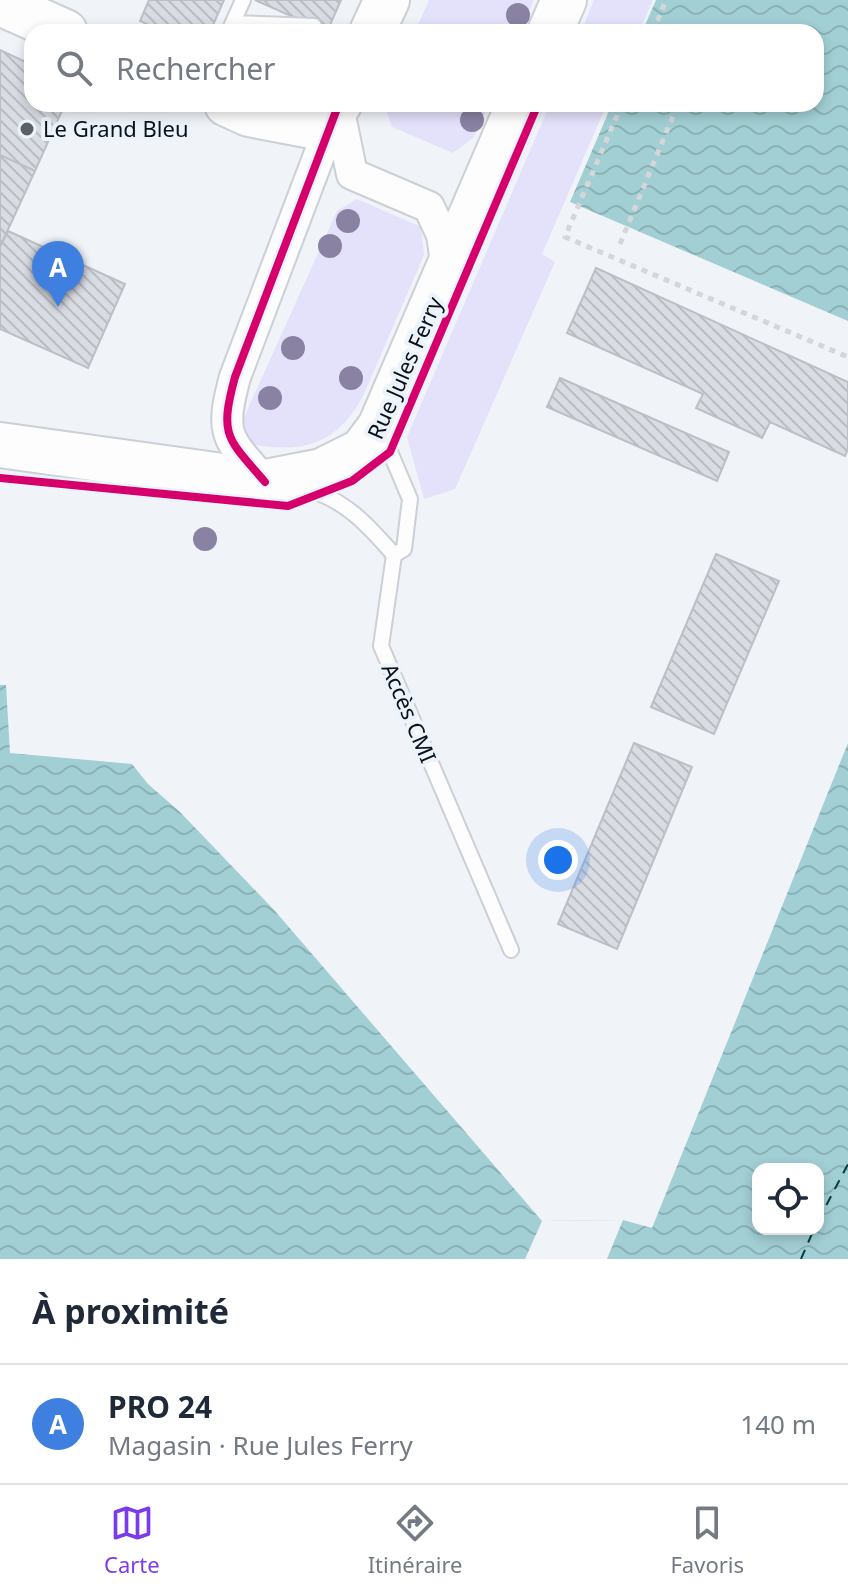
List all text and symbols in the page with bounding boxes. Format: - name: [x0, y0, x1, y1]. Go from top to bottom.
- search box: [24, 24, 824, 112]
- icon: search: [52, 46, 96, 90]
- text: Rechercher: [116, 48, 275, 89]
- place label: Le Grand Bleu: [43, 113, 189, 143]
- marker: Le Grand Bleu: [18, 120, 36, 138]
- pin: A: [32, 241, 84, 307]
- street label: Rue Jules Ferry: [359, 291, 449, 443]
- street label: Accès CMI: [376, 658, 444, 767]
- your location: [538, 840, 578, 880]
- map controls: [752, 1163, 824, 1235]
- button: locate: [752, 1163, 824, 1235]
- text: À proximité: [32, 1288, 229, 1334]
- text: PRO 24: [108, 1386, 212, 1427]
- text: A: [49, 1406, 67, 1442]
- text: 140 m: [740, 1406, 816, 1442]
- text: Magasin · Rue Jules Ferry: [108, 1427, 413, 1463]
- tab: Carte: [104, 1501, 160, 1579]
- tab: Itinéraire: [368, 1501, 462, 1579]
- tab: Favoris: [670, 1501, 744, 1579]

